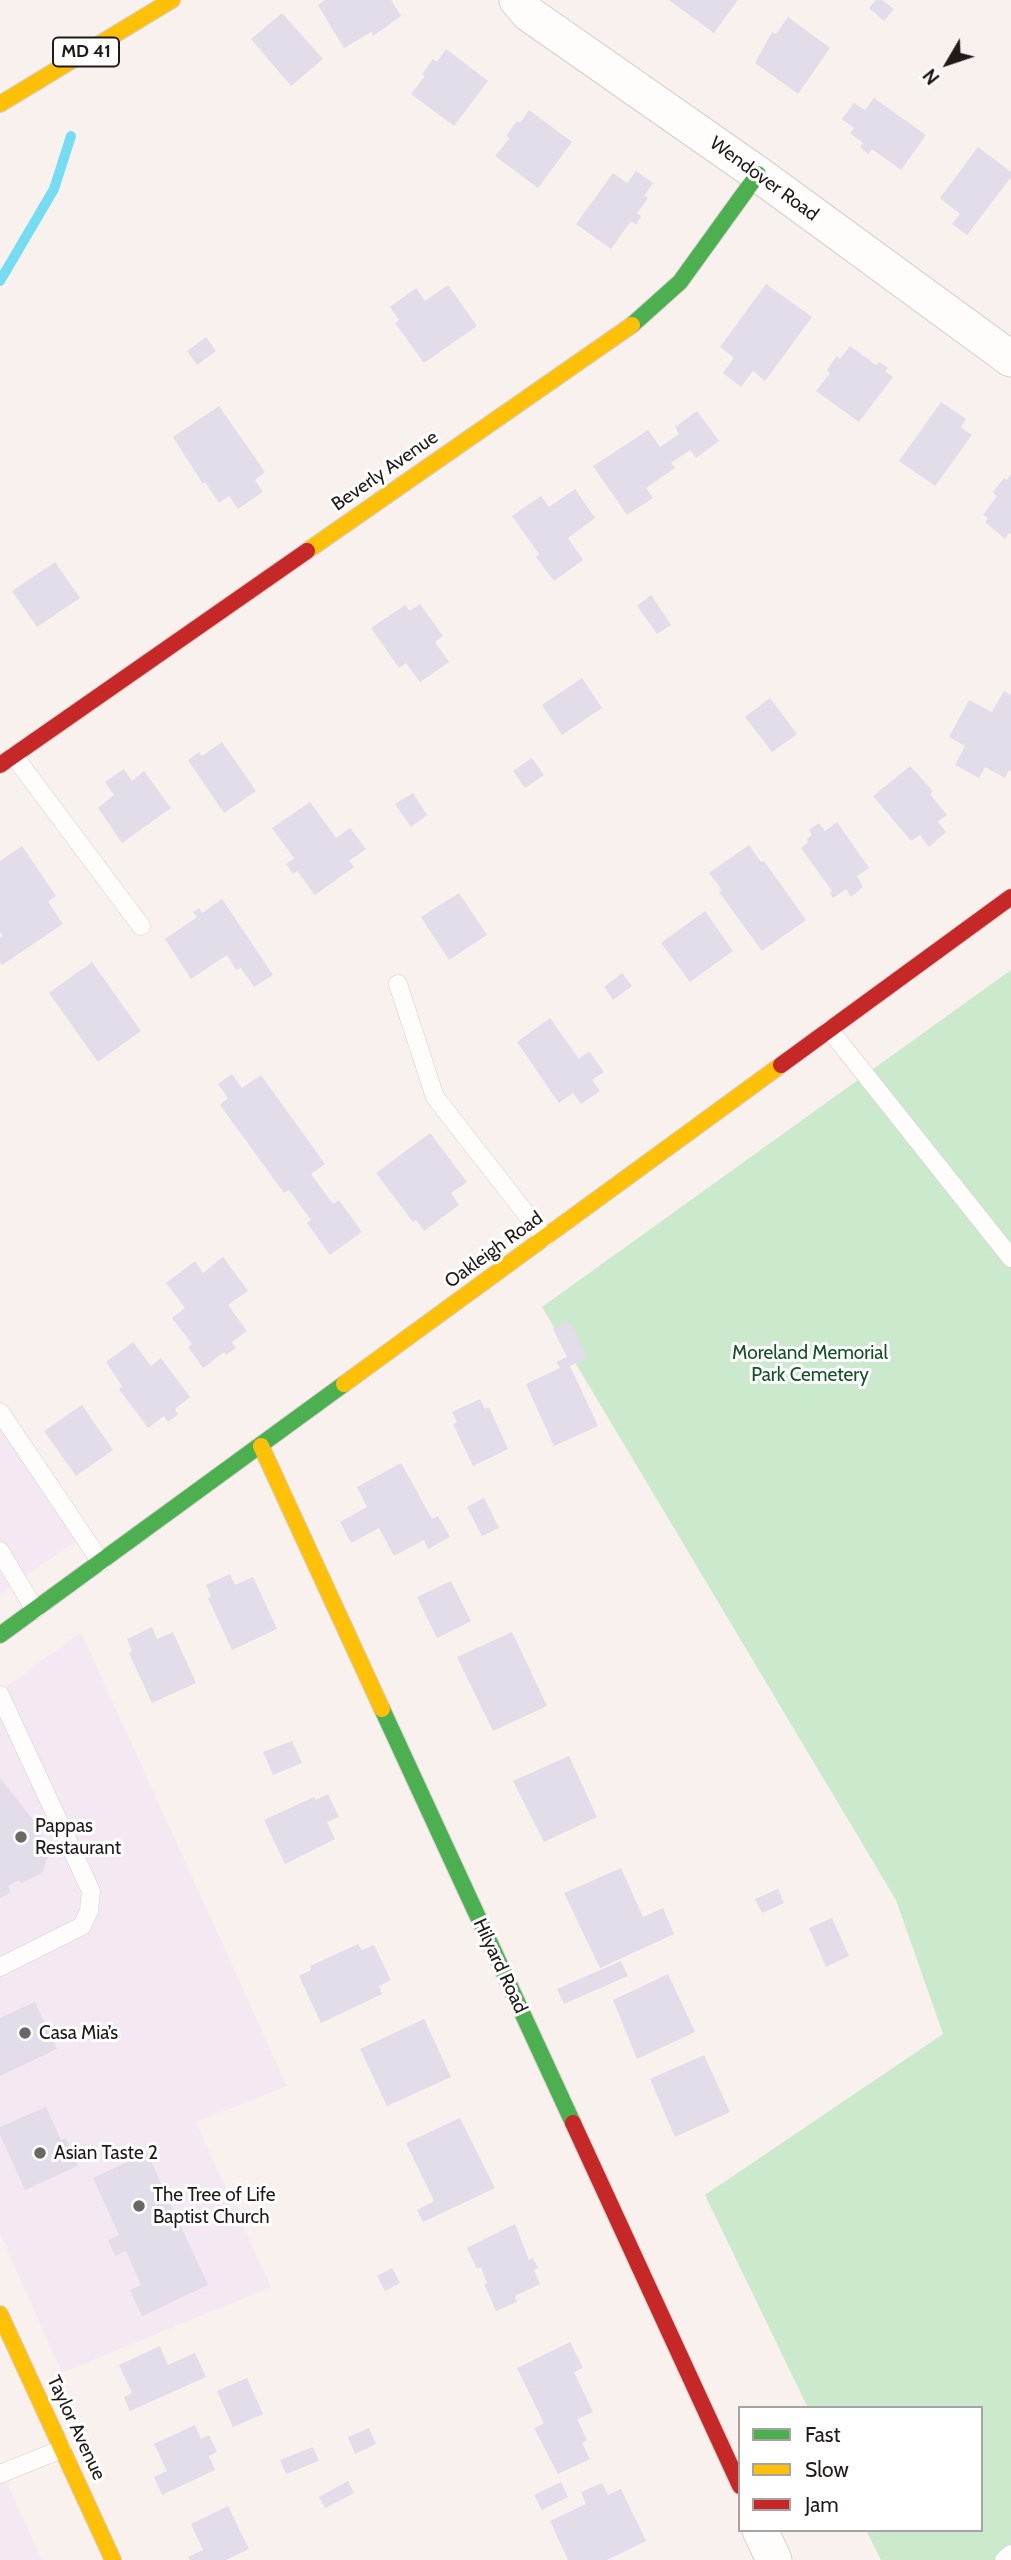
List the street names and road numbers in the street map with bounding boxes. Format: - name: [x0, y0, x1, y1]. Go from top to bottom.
- road number: MD 41: [53, 38, 119, 66]
- street label: Wendover Road: [705, 132, 823, 226]
- street label: Beverly Avenue: [328, 426, 442, 516]
- street label: Oakleigh Road: [441, 1207, 547, 1293]
- street label: Hilyard Road: [468, 1915, 532, 2017]
- street label: Taylor Avenue: [42, 2372, 110, 2484]

